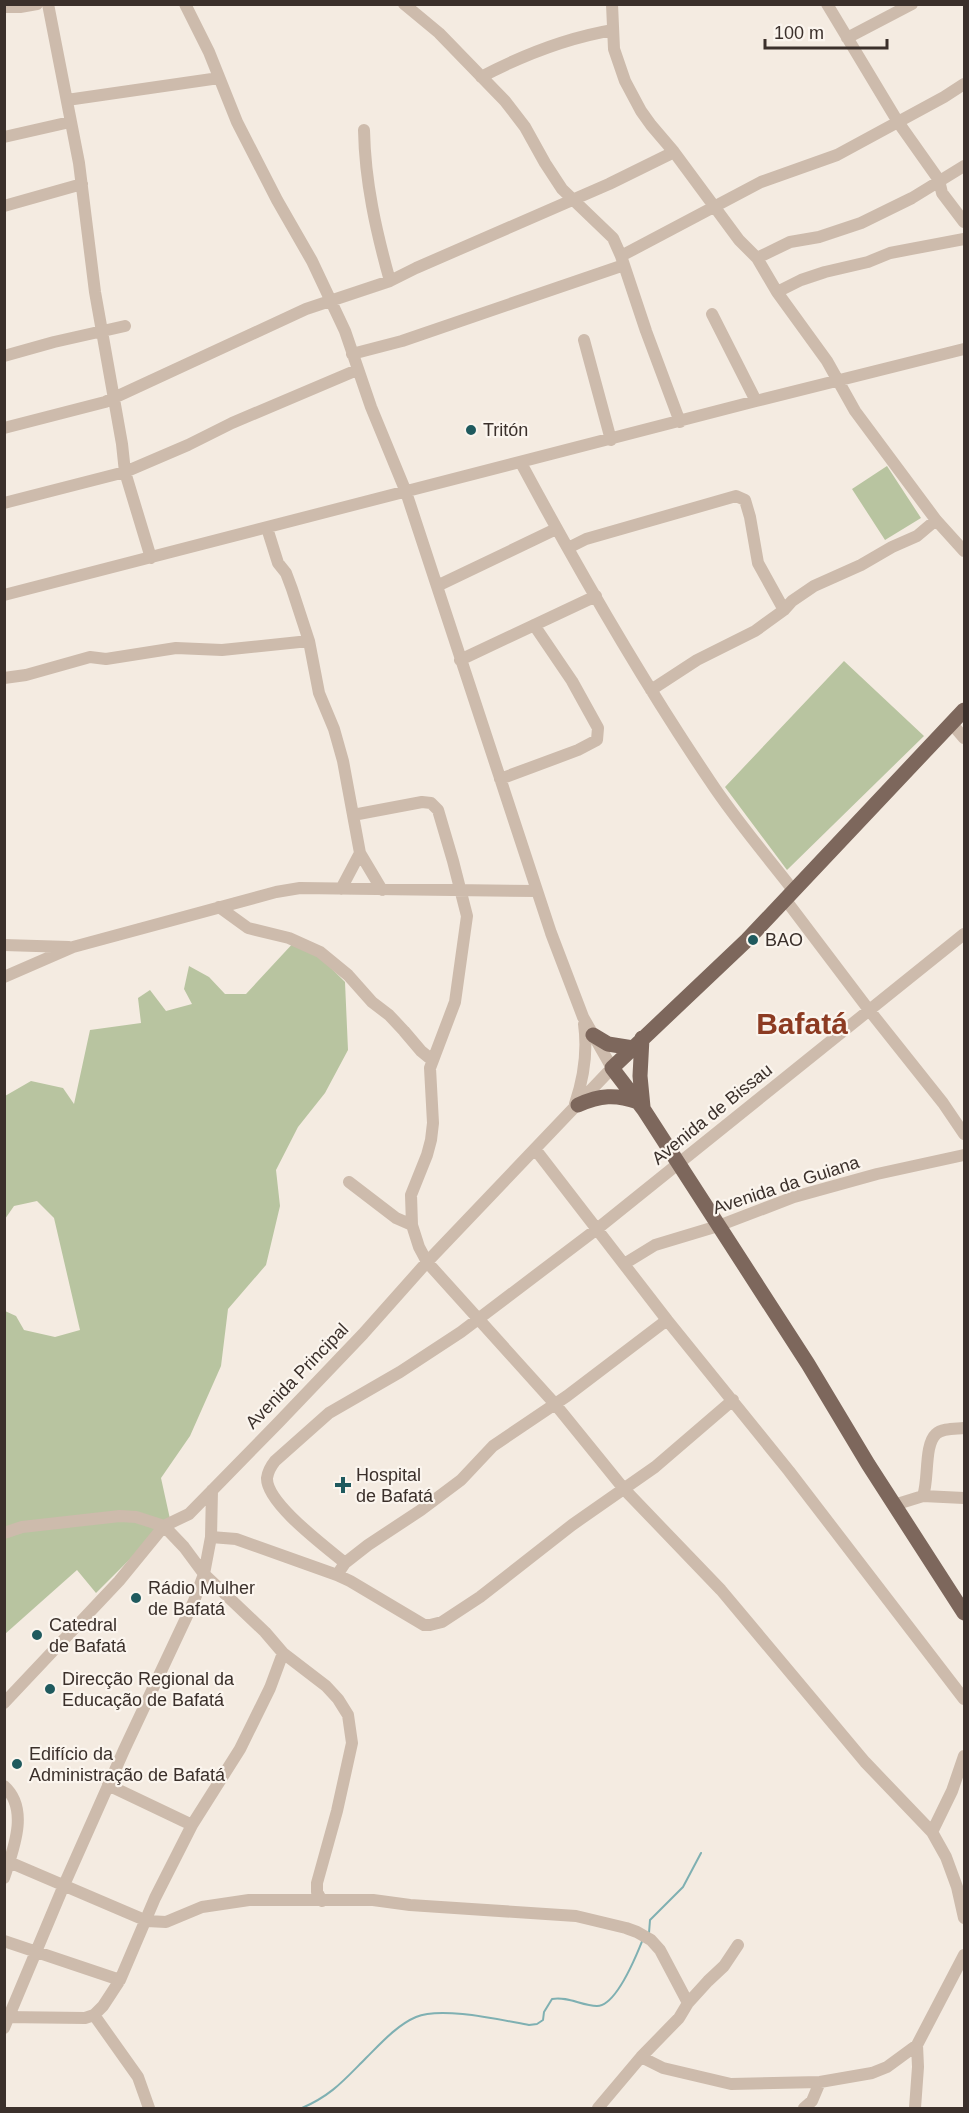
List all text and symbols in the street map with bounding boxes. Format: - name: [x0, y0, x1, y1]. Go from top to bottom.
- scale bar: [765, 12, 886, 50]
- text: 100 m: [774, 23, 824, 43]
- place label: Tritón: [483, 420, 528, 440]
- marker: Tritón: [464, 423, 478, 437]
- place label: BAO: [765, 930, 803, 950]
- marker: BAO: [746, 933, 760, 947]
- district label: Bafatá: [756, 1007, 848, 1040]
- street label: Avenida de Bissau: [648, 1059, 776, 1169]
- street label: Avenida da Guiana: [710, 1152, 863, 1218]
- street label: Avenida Principal: [242, 1319, 352, 1433]
- place label: Hospital de Bafatá: [356, 1465, 434, 1506]
- marker: Hospital de Bafatá: [334, 1476, 352, 1494]
- place label: Rádio Mulher de Bafatá: [148, 1578, 255, 1619]
- marker: Rádio Mulher de Bafatá: [129, 1591, 143, 1605]
- place label: Catedral de Bafatá: [49, 1615, 127, 1656]
- marker: Catedral de Bafatá: [30, 1628, 44, 1642]
- place label: Direcção Regional da Educação de Bafatá: [62, 1669, 235, 1710]
- marker: Direcção Regional da Educação de Bafatá: [43, 1682, 57, 1696]
- place label: Edifício da Administração de Bafatá: [29, 1744, 226, 1785]
- marker: Edifício da Administração de Bafatá: [10, 1757, 24, 1771]

